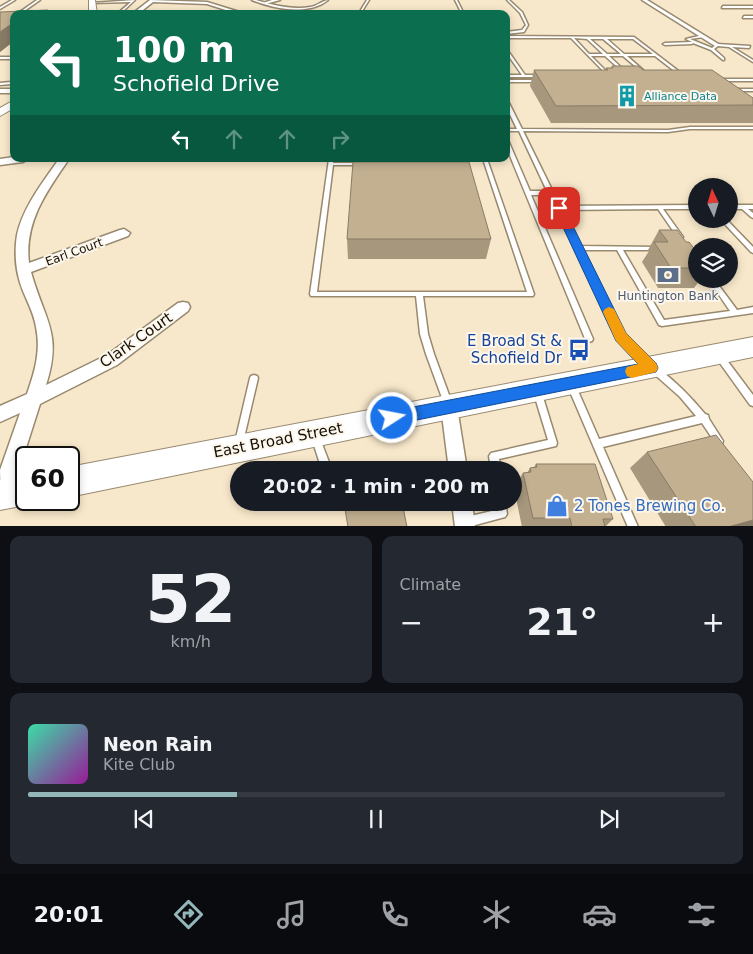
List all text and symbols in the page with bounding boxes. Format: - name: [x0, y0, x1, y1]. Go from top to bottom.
- icon: left: [30, 30, 95, 95]
- text: 100 m: [113, 30, 235, 70]
- text: Schofield Drive: [113, 71, 280, 96]
- building icon: Alliance Data: [614, 83, 640, 109]
- place label: Alliance Data: [644, 90, 717, 103]
- icon: left: [167, 125, 195, 153]
- icon: ahead: [220, 125, 248, 153]
- icon: ahead: [273, 125, 301, 153]
- icon: right: [326, 125, 354, 153]
- north arrow: [688, 178, 738, 228]
- map controls: [688, 178, 738, 288]
- pin: [538, 187, 580, 229]
- icon: arrive: [545, 194, 573, 222]
- street label: Earl Court: [43, 235, 105, 269]
- button: layers: [688, 238, 738, 288]
- bank icon: Huntington Bank: [655, 262, 681, 288]
- place label: Huntington Bank: [617, 289, 719, 303]
- street label: Clark Court: [96, 308, 176, 372]
- place label: E Broad St & Schofield Dr: [467, 332, 563, 367]
- bus stop icon: E Broad St & Schofield Dr: [566, 337, 592, 363]
- position arrow: [365, 391, 417, 443]
- street label: East Broad Street: [212, 419, 344, 461]
- speed limit sign: 60: [15, 446, 80, 511]
- text: 20:02 · 1 min · 200 m: [262, 475, 490, 497]
- shop icon: 2 Tones Brewing Co.: [544, 493, 570, 519]
- place label: 2 Tones Brewing Co.: [574, 497, 725, 515]
- text: 52: [146, 562, 236, 637]
- text: Climate: [400, 575, 461, 594]
- text: 21°: [526, 600, 598, 644]
- text: −: [400, 606, 423, 639]
- text: +: [702, 606, 725, 639]
- text: km/h: [171, 632, 211, 651]
- text: Neon Rain: [103, 733, 212, 755]
- text: Kite Club: [103, 755, 175, 774]
- icon: previous: [130, 805, 158, 833]
- icon: pause: [362, 805, 390, 833]
- icon: next: [595, 805, 623, 833]
- icon: directions: [171, 897, 206, 932]
- icon: music: [274, 897, 309, 932]
- icon: phone: [377, 897, 412, 932]
- icon: climate: [479, 897, 514, 932]
- icon: car: [582, 897, 617, 932]
- icon: filters: [684, 897, 719, 932]
- text: 20:01: [34, 902, 104, 927]

